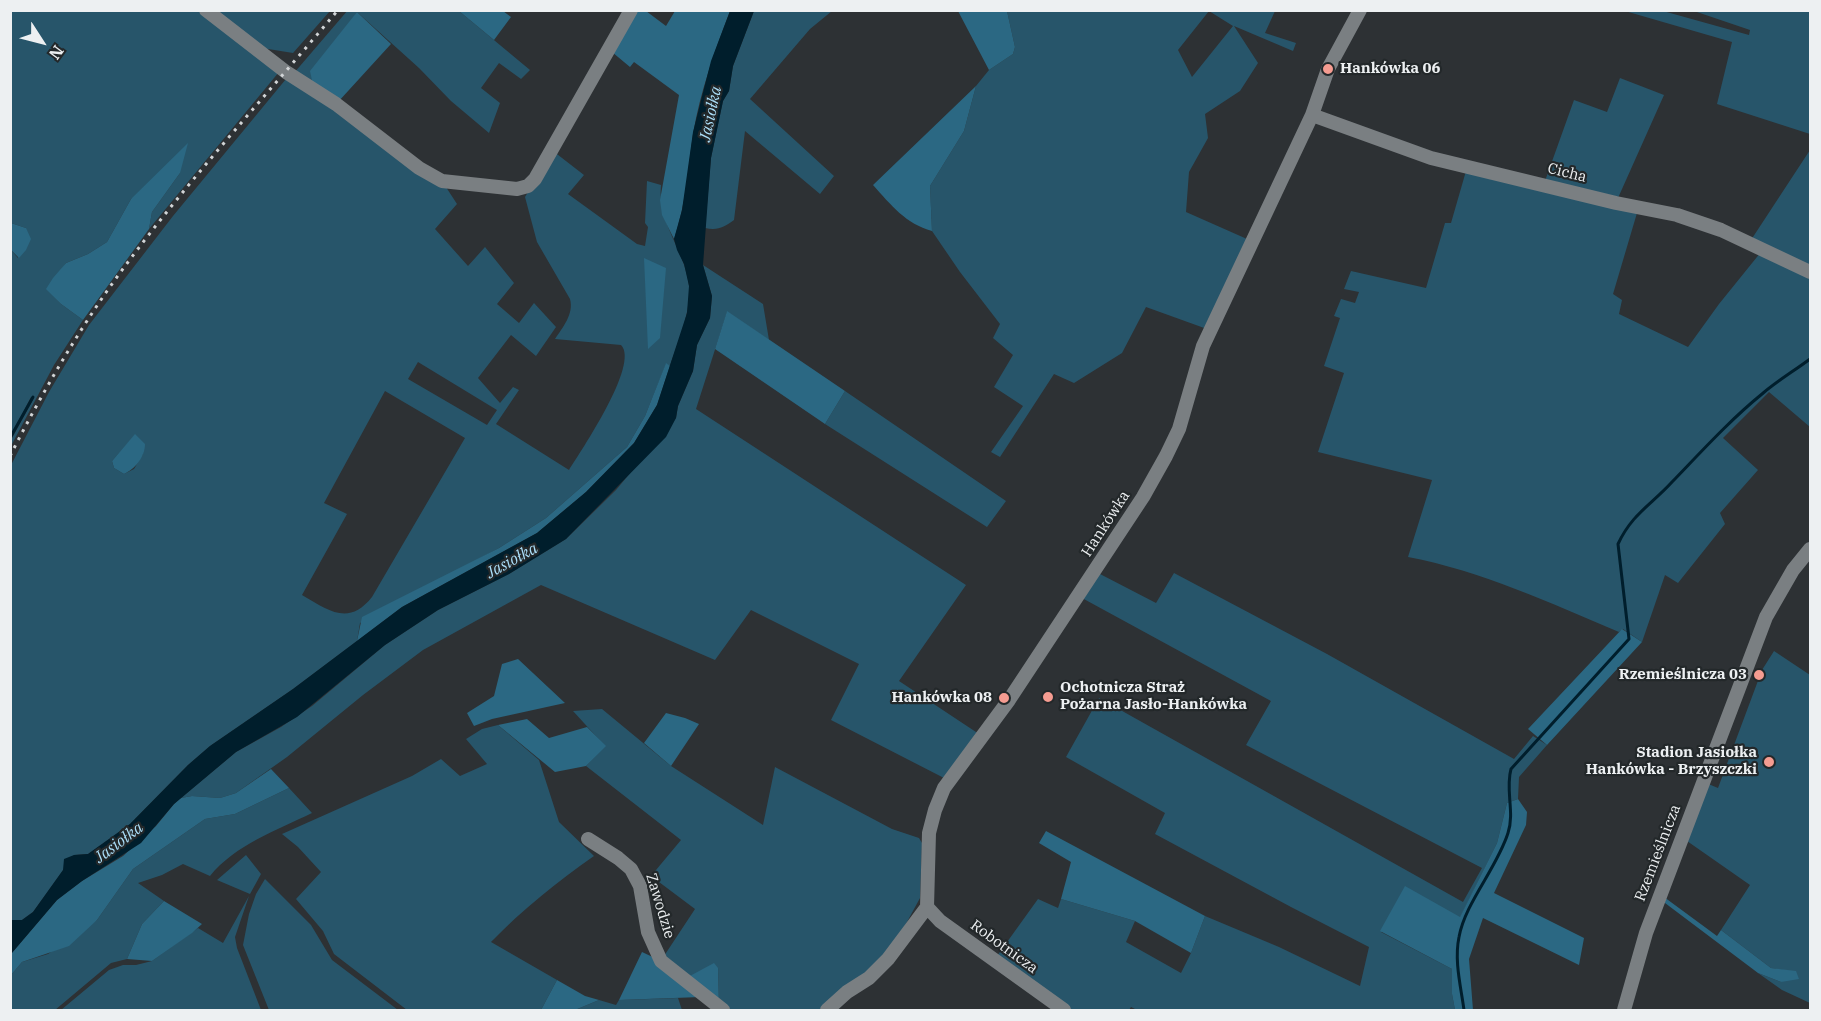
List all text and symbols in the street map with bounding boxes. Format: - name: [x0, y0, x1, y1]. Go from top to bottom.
- north arrow: [12, 12, 72, 72]
- text: N: [45, 42, 68, 64]
- place label: Hankówka 06: [1340, 60, 1441, 78]
- marker: Hankówka 06: [1321, 62, 1335, 76]
- water label: Jasiołka: [696, 85, 726, 143]
- street label: Cicha: [1546, 159, 1588, 187]
- street label: Hankówka: [1078, 488, 1134, 560]
- water label: Jasiołka: [483, 539, 541, 583]
- place label: Rzemieślnicza 03: [1619, 666, 1747, 684]
- marker: Rzemieślnicza 03: [1752, 668, 1766, 682]
- place label: Ochotnicza Straż Pożarna Jasło-Hankówka: [1060, 679, 1247, 714]
- place label: Hankówka 08: [891, 689, 992, 707]
- marker: Ochotnicza Straż Pożarna Jasło-Hankówka: [1041, 690, 1055, 704]
- marker: Hankówka 08: [997, 691, 1011, 705]
- place label: Stadion Jasiołka Hankówka - Brzyszczki: [1586, 744, 1757, 779]
- marker: Stadion Jasiołka Hankówka - Brzyszczki: [1762, 755, 1776, 769]
- street label: Rzemieślnicza: [1631, 802, 1685, 904]
- water label: Jasiołka: [91, 818, 147, 868]
- street label: Zawodzie: [642, 871, 678, 941]
- street label: Robotnicza: [967, 916, 1041, 978]

